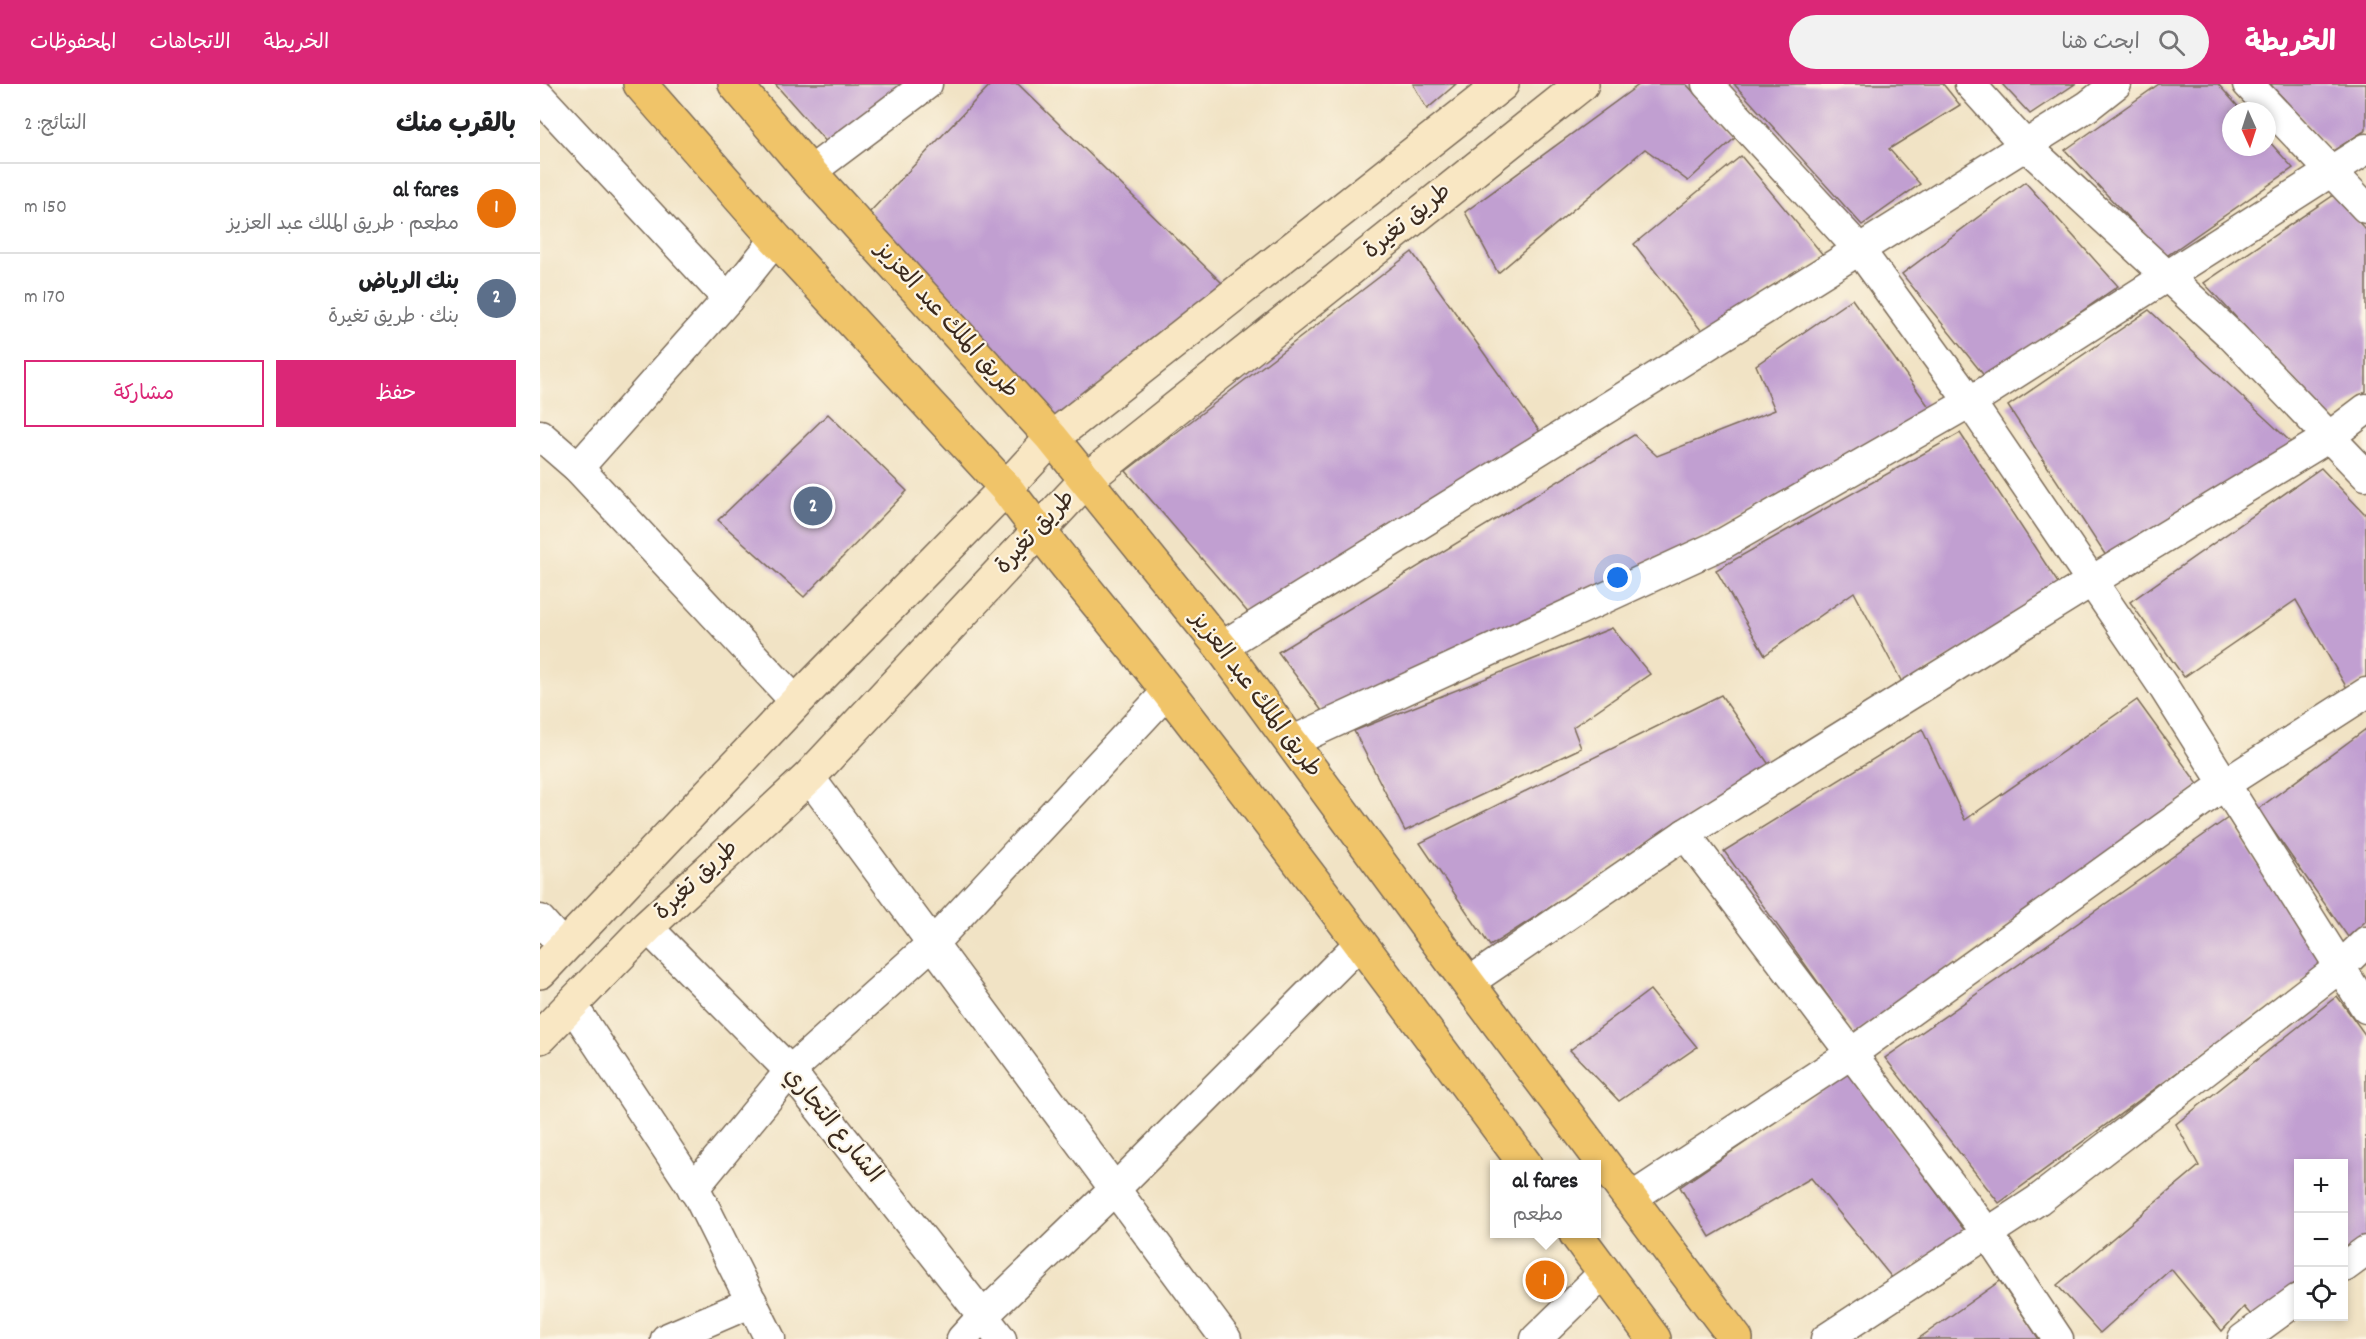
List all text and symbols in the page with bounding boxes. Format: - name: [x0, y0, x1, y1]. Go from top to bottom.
- search box: [1789, 15, 2209, 69]
- text: الخريطة: [2245, 25, 2336, 65]
- icon: search: [2155, 26, 2188, 59]
- text: ابحث هنا: [2061, 28, 2140, 59]
- text: المحفوظات: [30, 29, 116, 59]
- text: الاتجاهات: [149, 29, 231, 59]
- text: الخريطة: [264, 29, 329, 59]
- north arrow: [2222, 102, 2276, 156]
- text: بالقرب منك: [396, 107, 516, 144]
- text: النتائج: 2: [24, 111, 87, 139]
- text: al fares: [393, 176, 459, 207]
- street label: طريق تغيرة: [1357, 176, 1459, 268]
- text: 150 m: [24, 194, 67, 222]
- text: 1: [494, 194, 499, 222]
- text: مطعم · طريق الملك عبد العزيز: [227, 211, 459, 239]
- street label: طريق الملك عبد العزيز: [865, 233, 1026, 407]
- text: بنك الرياض: [359, 268, 459, 299]
- text: 170 m: [24, 284, 65, 312]
- text: 2: [492, 284, 501, 312]
- text: بنك · طريق تغيرة: [328, 304, 459, 332]
- button: مشاركة: [24, 360, 264, 427]
- button: حفظ: [276, 360, 516, 427]
- street label: طريق تغيرة: [988, 483, 1084, 583]
- pin: 2: [794, 484, 832, 528]
- your location: [1603, 563, 1632, 592]
- street label: طريق الملك عبد العزيز: [1180, 603, 1329, 786]
- street label: طريق تغيرة: [647, 833, 747, 929]
- street label: الشارع التجاري: [775, 1061, 889, 1191]
- map controls: [2294, 1159, 2348, 1321]
- button: +: [2294, 1159, 2348, 1213]
- popup: [1490, 1160, 1601, 1238]
- text: al fares: [1513, 1167, 1578, 1198]
- text: مطعم: [1513, 1202, 1563, 1230]
- button: −: [2294, 1213, 2348, 1267]
- pin: 1: [1526, 1258, 1564, 1302]
- button: locate: [2294, 1267, 2348, 1321]

